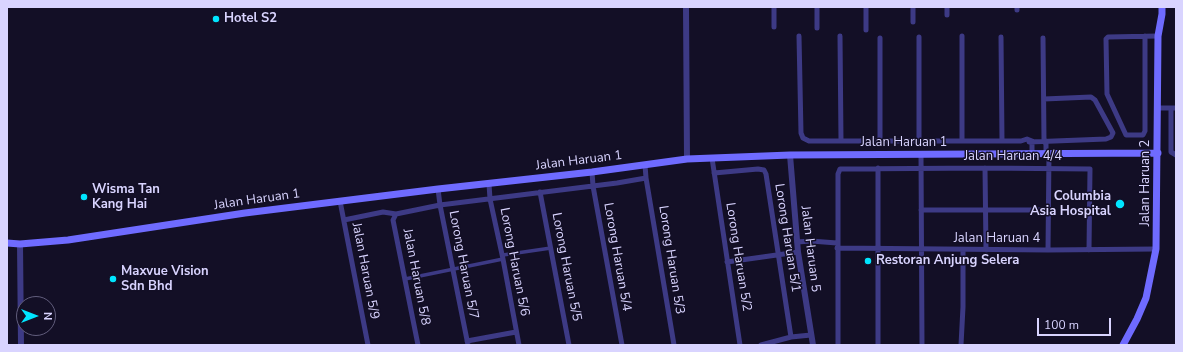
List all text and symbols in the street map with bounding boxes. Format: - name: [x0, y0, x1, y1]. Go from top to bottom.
- place label: Hotel S2: [224, 11, 277, 27]
- marker: Hotel S2: [211, 14, 221, 24]
- street label: Jalan Haruan 1: [861, 135, 947, 151]
- street label: Jalan Haruan 2: [1138, 140, 1154, 226]
- street label: Jalan Haruan 1: [535, 148, 623, 174]
- street label: Jalan Haruan 4/4: [964, 149, 1062, 165]
- place label: Wisma Tan Kang Hai: [92, 182, 160, 213]
- street label: Lorong Haruan 5/1: [771, 182, 803, 294]
- street label: Jalan Haruan 1: [213, 186, 301, 214]
- place label: Columbia Asia Hospital: [1030, 189, 1111, 220]
- marker: Wisma Tan Kang Hai: [79, 192, 89, 202]
- marker: Columbia Asia Hospital: [1114, 198, 1126, 210]
- street label: Lorong Haruan 5/4: [600, 201, 634, 313]
- street label: Lorong Haruan 5/2: [722, 201, 754, 313]
- street label: Lorong Haruan 5/3: [655, 204, 687, 316]
- street label: Jalan Haruan 5: [797, 205, 823, 293]
- street label: Lorong Haruan 5/6: [496, 207, 532, 317]
- street label: Lorong Haruan 5/7: [445, 210, 481, 320]
- street label: Lorong Haruan 5/5: [548, 212, 584, 322]
- street label: Jalan Haruan 5/9: [348, 221, 382, 321]
- street label: Jalan Haruan 5/8: [399, 227, 433, 327]
- street label: Jalan Haruan 4: [954, 231, 1040, 247]
- place label: Restoran Anjung Selera: [876, 253, 1019, 269]
- marker: Restoran Anjung Selera: [863, 256, 873, 266]
- place label: Maxvue Vision Sdn Bhd: [121, 264, 209, 295]
- marker: Maxvue Vision Sdn Bhd: [108, 274, 118, 284]
- north arrow: [16, 296, 56, 336]
- scale bar: [1039, 310, 1113, 336]
- text: N: [40, 312, 55, 320]
- text: 100 m: [1044, 317, 1079, 333]

